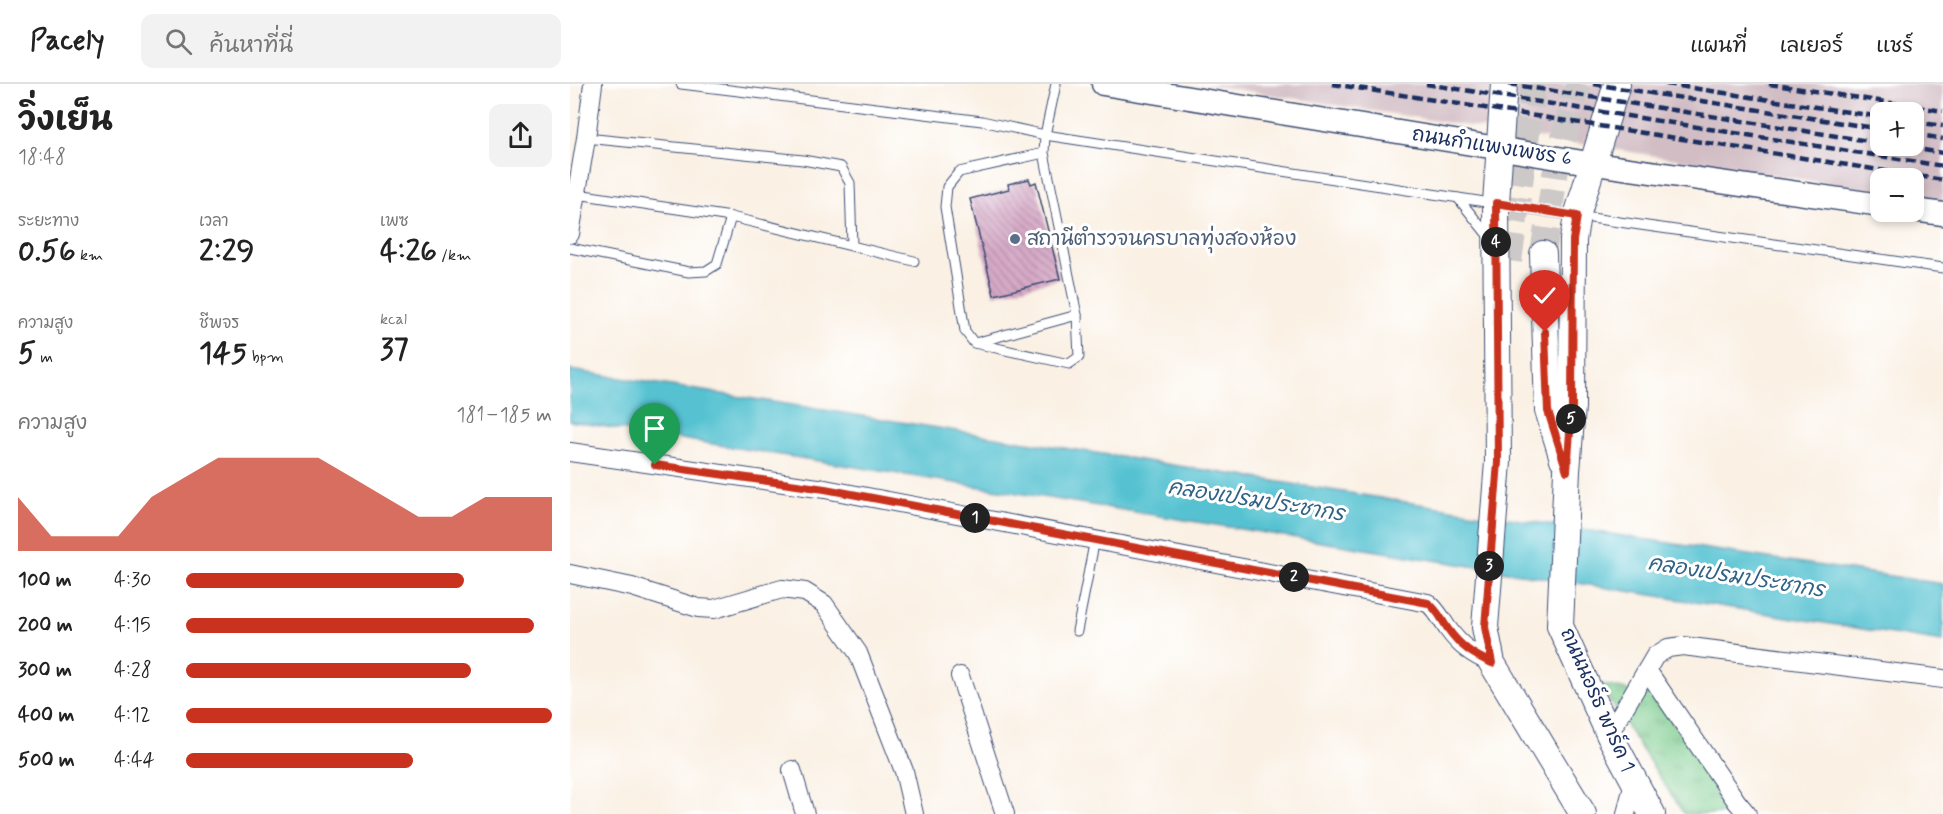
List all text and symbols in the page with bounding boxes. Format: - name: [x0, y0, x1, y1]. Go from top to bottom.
- search box: [141, 14, 561, 68]
- text: Pacely: [30, 23, 105, 60]
- icon: search: [162, 25, 195, 58]
- text: ค้นหาที่นี่: [210, 32, 293, 60]
- text: แผนที่: [1690, 32, 1747, 60]
- text: เลเยอร์: [1780, 32, 1843, 60]
- text: แชร์: [1876, 32, 1913, 60]
- text: วิ่งเย็น: [18, 99, 113, 143]
- map controls: [1870, 102, 1924, 222]
- button: +: [1870, 102, 1924, 156]
- button: share: [489, 104, 552, 167]
- street label: ถนนกำแพงเพชร 6: [1410, 120, 1574, 173]
- text: 18:48: [18, 144, 66, 171]
- button: −: [1870, 168, 1924, 222]
- text: ระยะทาง: [18, 211, 79, 232]
- text: เวลา: [199, 211, 229, 232]
- text: เพซ: [380, 211, 409, 232]
- place label: สถานีตำรวจนครบาลทุ่งสองห้อง: [1027, 225, 1296, 254]
- pin: 4: [1481, 227, 1511, 257]
- text: 4: [1491, 231, 1501, 252]
- text: 0.56: [18, 232, 76, 271]
- text: 2:29: [199, 232, 254, 271]
- text: 4:26: [380, 232, 437, 271]
- marker: สถานีตำรวจนครบาลทุ่งสองห้อง: [1008, 232, 1022, 246]
- text: km: [76, 245, 103, 266]
- text: /km: [437, 245, 471, 266]
- pin: [1519, 270, 1570, 332]
- icon: check: [1528, 279, 1561, 312]
- text: kcal: [380, 309, 407, 330]
- text: ความสูง: [18, 313, 73, 334]
- text: ชีพจร: [199, 313, 239, 334]
- text: 37: [380, 330, 409, 369]
- text: 5: [18, 334, 36, 373]
- text: 145: [199, 334, 247, 373]
- text: m: [36, 347, 53, 368]
- text: bpm: [247, 347, 284, 368]
- text: 181–185 m: [457, 402, 552, 429]
- pin: [629, 403, 680, 465]
- pin: 5: [1556, 404, 1586, 434]
- text: 5: [1566, 408, 1576, 429]
- text: ความสูง: [18, 410, 87, 437]
- icon: arrive: [638, 412, 671, 445]
- water label: คลองเปรมประชากร: [1166, 473, 1348, 529]
- pin: 1: [960, 503, 990, 533]
- text: 1: [971, 507, 979, 528]
- water label: คลองเปรมประชากร: [1646, 549, 1828, 605]
- pin: 3: [1474, 551, 1504, 581]
- text: 3: [1485, 555, 1493, 576]
- pin: 2: [1279, 562, 1309, 592]
- text: 2: [1290, 566, 1298, 587]
- text: 100 m: [18, 567, 72, 594]
- text: 4:30: [114, 567, 151, 594]
- text: 200 m: [18, 612, 73, 639]
- text: 4:15: [114, 612, 151, 639]
- street label: ถนนนอร์ธ พาร์ค 1: [1553, 623, 1642, 776]
- text: 300 m: [18, 657, 72, 684]
- text: 4:28: [114, 657, 152, 684]
- text: 400 m: [18, 702, 74, 729]
- text: 4:12: [114, 702, 150, 729]
- text: 500 m: [18, 747, 75, 774]
- text: 4:44: [114, 747, 155, 774]

